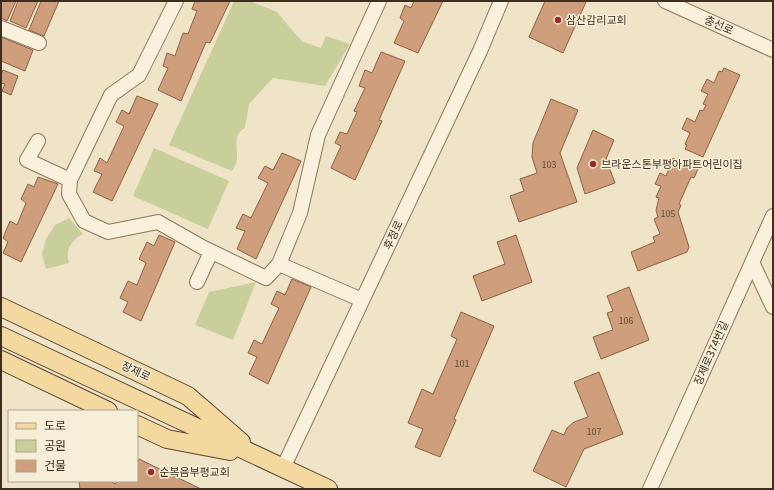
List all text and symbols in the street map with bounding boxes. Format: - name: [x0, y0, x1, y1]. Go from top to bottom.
- place label: 삼산감리교회: [566, 11, 627, 27]
- street label: 충선로: [702, 11, 737, 38]
- marker: 삼산감리교회: [553, 15, 563, 25]
- place label: 브라운스톤부평아파트어린이집: [601, 155, 743, 171]
- house number: 103: [542, 158, 557, 171]
- marker: 브라운스톤부평아파트어린이집: [588, 159, 598, 169]
- house number: 105: [661, 207, 676, 220]
- street label: 후정로: [378, 217, 406, 252]
- house number: 106: [619, 314, 634, 327]
- street label: 장제로374번길: [689, 318, 731, 387]
- street label: 장제로: [119, 356, 154, 384]
- house number: 101: [455, 357, 470, 370]
- legend: [8, 410, 138, 482]
- text: 도로: [44, 416, 66, 433]
- house number: 107: [587, 425, 602, 438]
- text: 공원: [44, 436, 66, 453]
- text: 건물: [44, 456, 66, 473]
- place label: 순복음부평교회: [159, 463, 230, 479]
- marker: 순복음부평교회: [146, 467, 156, 477]

